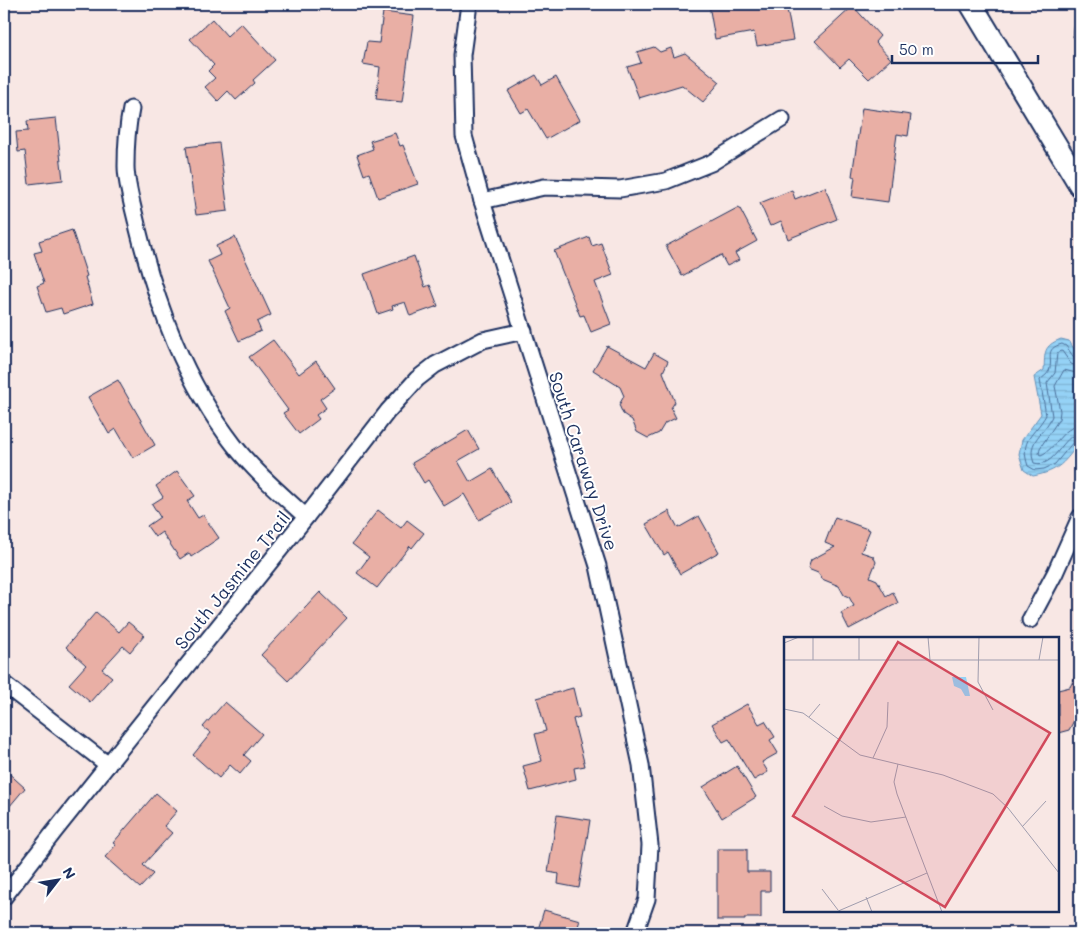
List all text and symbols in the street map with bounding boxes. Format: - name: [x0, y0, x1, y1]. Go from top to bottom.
- scale bar: [892, 32, 1038, 64]
- text: 50 m: [899, 39, 934, 59]
- street label: South Caraway Drive: [544, 369, 624, 553]
- street label: South Jasmine Trail: [169, 506, 295, 654]
- inset map: [784, 637, 1059, 912]
- north arrow: [32, 854, 82, 904]
- text: N: [59, 864, 80, 883]

